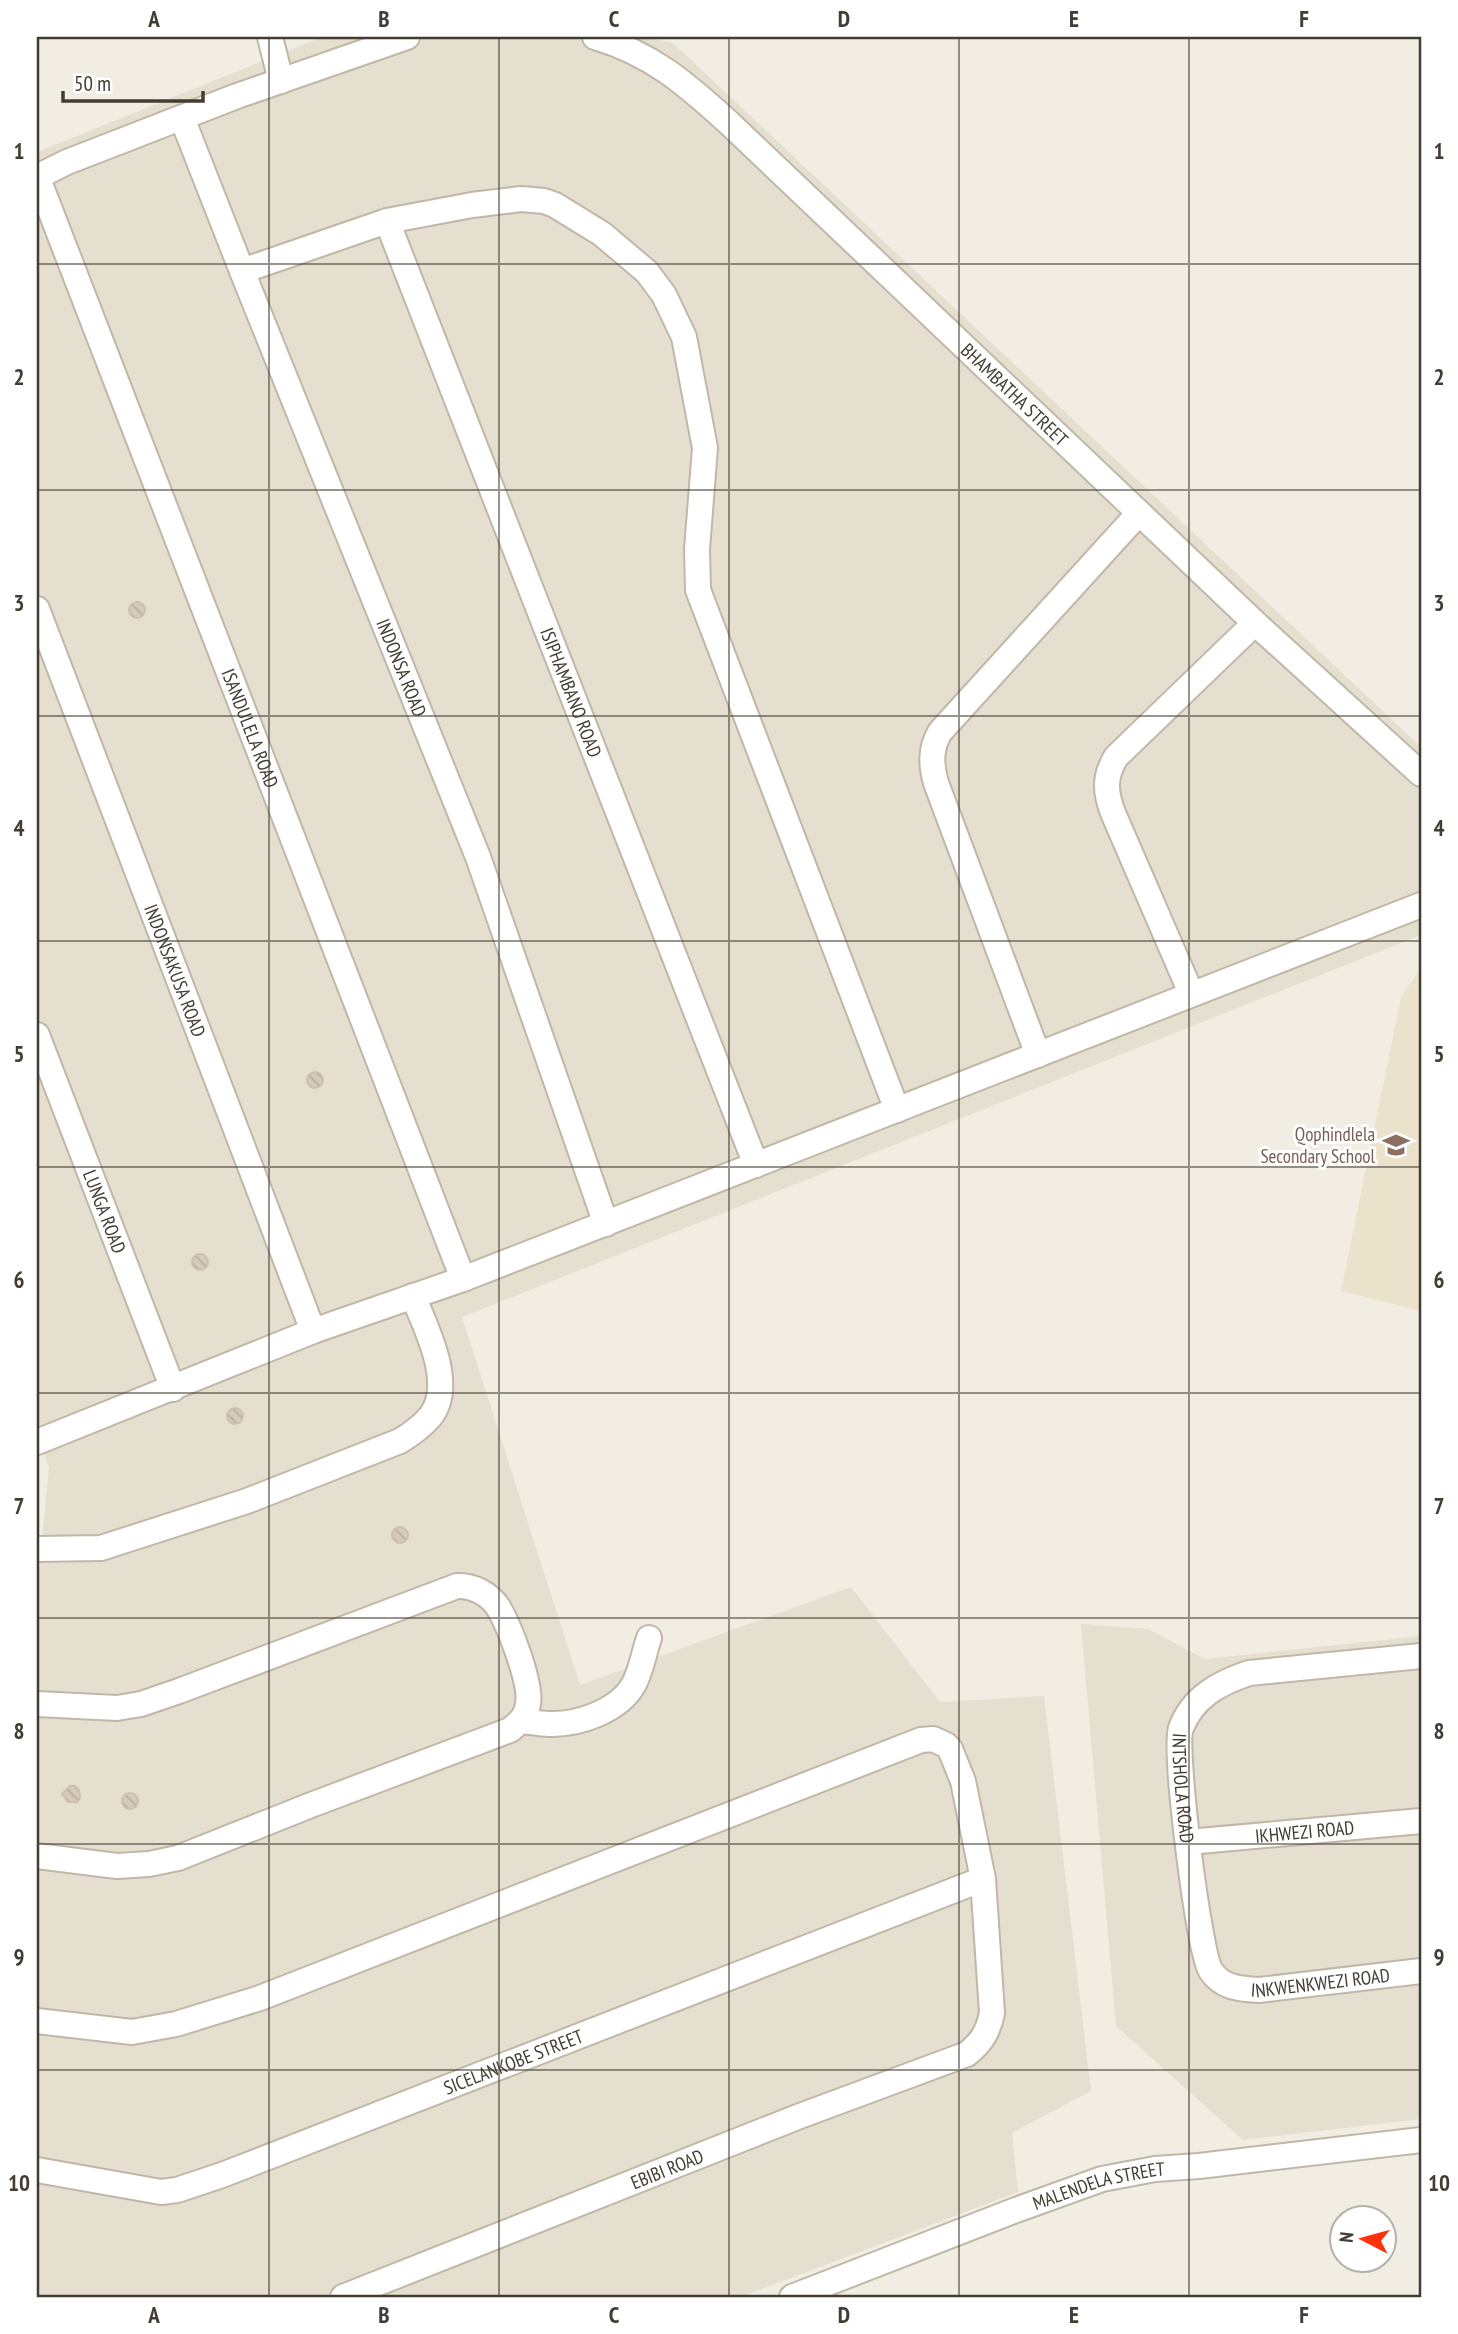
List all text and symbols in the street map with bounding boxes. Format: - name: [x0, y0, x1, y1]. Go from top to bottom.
- text: A: [147, 4, 160, 33]
- text: B: [378, 4, 390, 33]
- text: C: [609, 4, 620, 33]
- text: D: [838, 4, 850, 33]
- text: E: [1069, 4, 1079, 33]
- text: F: [1299, 4, 1309, 33]
- scale bar: [63, 60, 203, 104]
- text: 50 m: [74, 70, 111, 97]
- text: 1: [14, 136, 25, 165]
- text: 1: [1434, 136, 1445, 165]
- street label: BHAMBATHA STREET: [956, 338, 1074, 451]
- text: 2: [14, 362, 25, 391]
- text: 2: [1434, 362, 1445, 391]
- text: 3: [14, 588, 25, 617]
- text: 3: [1434, 588, 1445, 617]
- street label: INDONSA ROAD: [371, 615, 432, 720]
- street label: ISIPHAMBANO ROAD: [535, 624, 607, 761]
- street label: ISANDULELA ROAD: [216, 665, 284, 791]
- text: 4: [14, 813, 25, 842]
- text: 4: [1434, 813, 1445, 842]
- street label: INDONSAKUSA ROAD: [139, 901, 211, 1040]
- text: 5: [14, 1039, 25, 1068]
- text: 5: [1434, 1039, 1445, 1068]
- place label: Qophindlela Secondary School: [1260, 1122, 1376, 1168]
- school or university icon: Qophindlela Secondary School: [1381, 1130, 1411, 1160]
- street label: LUNGA ROAD: [78, 1166, 132, 1257]
- text: 6: [14, 1265, 25, 1294]
- text: 6: [1434, 1265, 1445, 1294]
- text: 7: [14, 1491, 25, 1520]
- text: 7: [1434, 1491, 1445, 1520]
- text: 8: [14, 1716, 25, 1745]
- text: 8: [1434, 1716, 1445, 1745]
- street label: INTSHOLA ROAD: [1167, 1732, 1200, 1844]
- street label: IKHWEZI ROAD: [1254, 1815, 1355, 1848]
- text: 9: [14, 1942, 25, 1971]
- text: 9: [1434, 1942, 1445, 1971]
- street label: INKWENKWEZI ROAD: [1250, 1963, 1391, 2002]
- street label: SICELANKOBE STREET: [440, 2024, 587, 2100]
- street label: EBIBI ROAD: [627, 2144, 707, 2194]
- street label: MALENDELA STREET: [1029, 2156, 1166, 2215]
- text: 10: [8, 2168, 30, 2197]
- text: 10: [1428, 2168, 1450, 2197]
- north arrow: [1328, 2204, 1398, 2274]
- text: N: [1334, 2231, 1359, 2244]
- text: A: [147, 2300, 160, 2329]
- text: B: [378, 2300, 390, 2329]
- text: C: [609, 2300, 620, 2329]
- text: D: [838, 2300, 850, 2329]
- text: E: [1069, 2300, 1079, 2329]
- text: F: [1299, 2300, 1309, 2329]

